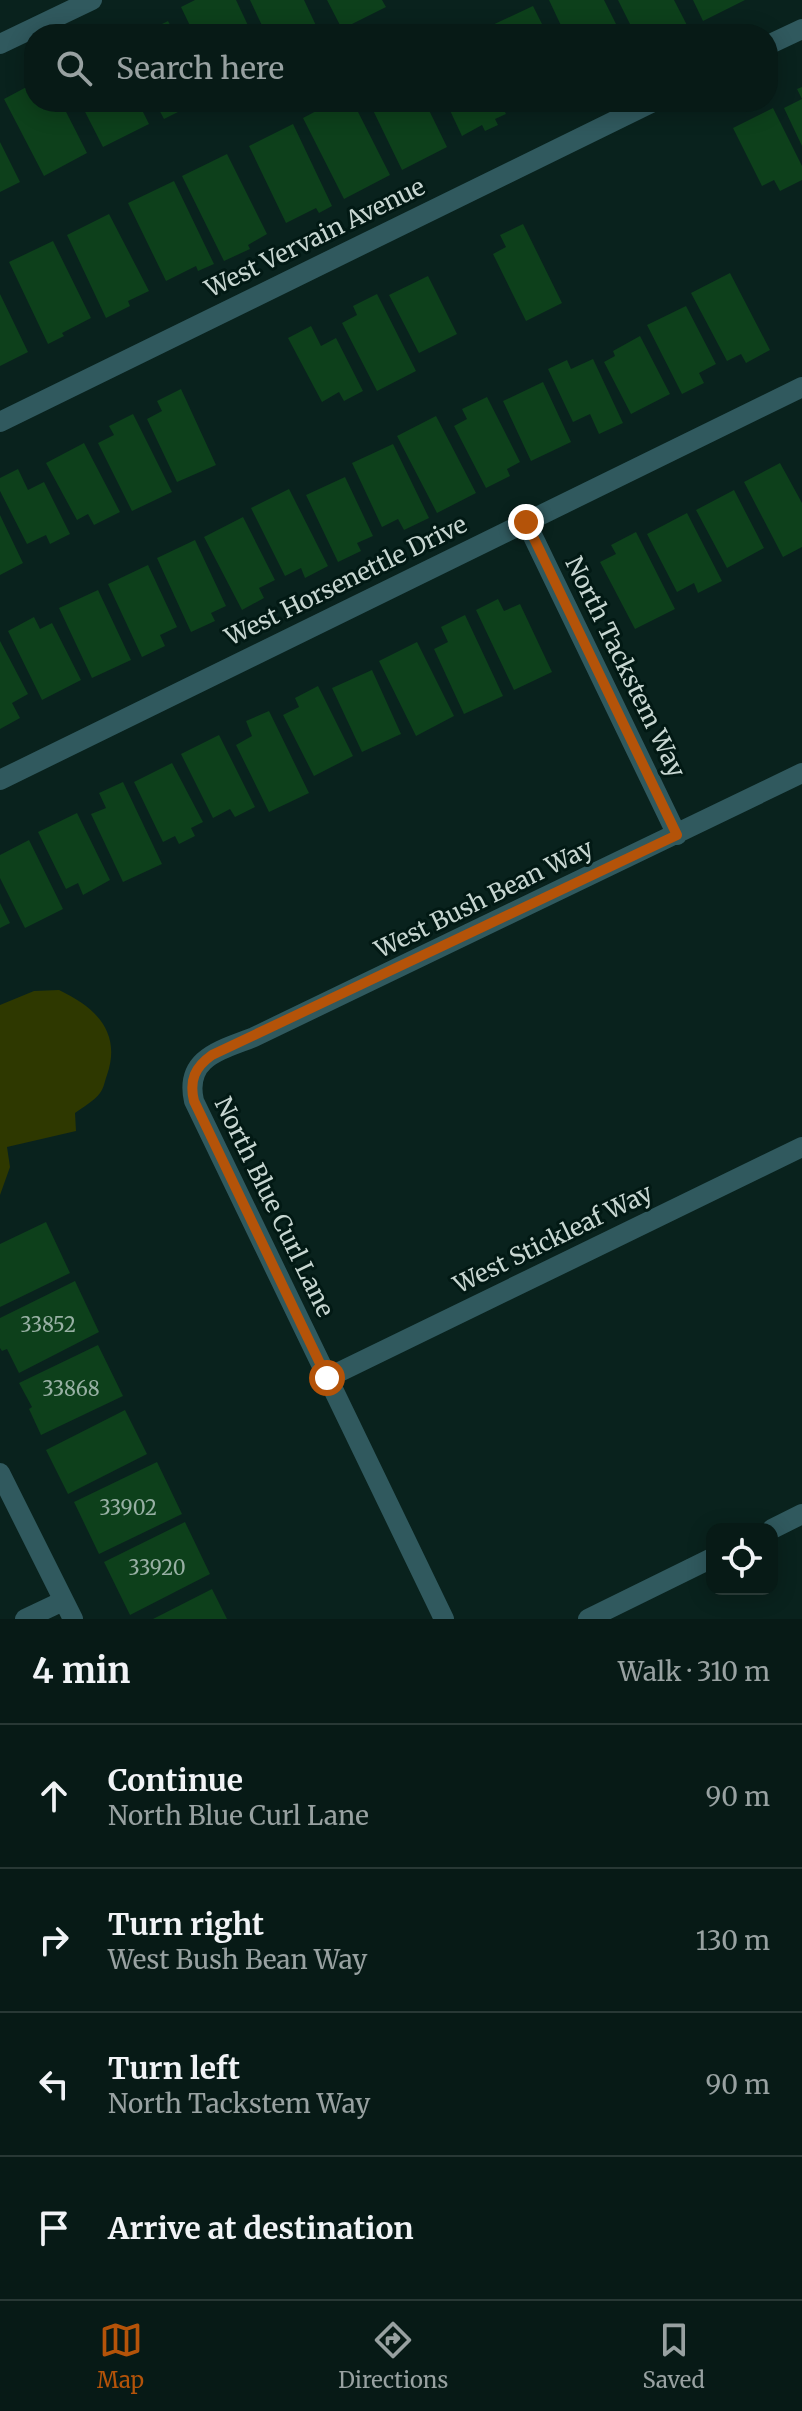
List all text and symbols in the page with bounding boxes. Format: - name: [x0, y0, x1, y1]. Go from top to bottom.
- search box: [24, 24, 778, 112]
- icon: search: [52, 46, 96, 90]
- text: Search here: [116, 49, 284, 87]
- street label: West Vervain Avenue: [199, 171, 430, 305]
- route end: [508, 504, 544, 540]
- street label: West Horsenettle Drive: [219, 508, 472, 653]
- street label: North Tackstem Way: [558, 551, 692, 782]
- street label: West Bush Bean Way: [368, 832, 598, 965]
- street label: North Blue Curl Lane: [208, 1092, 341, 1322]
- street label: West Stickleaf Way: [447, 1177, 657, 1301]
- house number: 33852: [20, 1312, 76, 1337]
- route start: [309, 1360, 345, 1396]
- house number: 33868: [42, 1376, 100, 1401]
- house number: 33902: [99, 1495, 157, 1520]
- map controls: [706, 1523, 778, 1595]
- button: locate: [706, 1523, 778, 1595]
- house number: 33920: [128, 1555, 186, 1580]
- text: 4 min: [32, 1650, 130, 1692]
- text: Walk · 310 m: [618, 1655, 770, 1688]
- text: Continue: [108, 1761, 243, 1799]
- icon: ahead: [32, 1774, 76, 1818]
- text: 90 m: [706, 1780, 770, 1813]
- text: North Blue Curl Lane: [108, 1799, 369, 1832]
- text: Turn right: [108, 1905, 264, 1943]
- icon: right: [32, 1918, 76, 1962]
- text: 130 m: [696, 1924, 770, 1957]
- text: West Bush Bean Way: [108, 1943, 367, 1976]
- text: Turn left: [108, 2049, 240, 2087]
- icon: left: [32, 2062, 76, 2106]
- text: 90 m: [706, 2068, 770, 2101]
- text: North Tackstem Way: [108, 2087, 370, 2120]
- icon: arrive: [32, 2206, 76, 2250]
- text: Arrive at destination: [108, 2209, 414, 2247]
- tab: Map: [97, 2318, 144, 2394]
- tab: Directions: [338, 2318, 448, 2394]
- tab: Saved: [643, 2318, 705, 2394]

